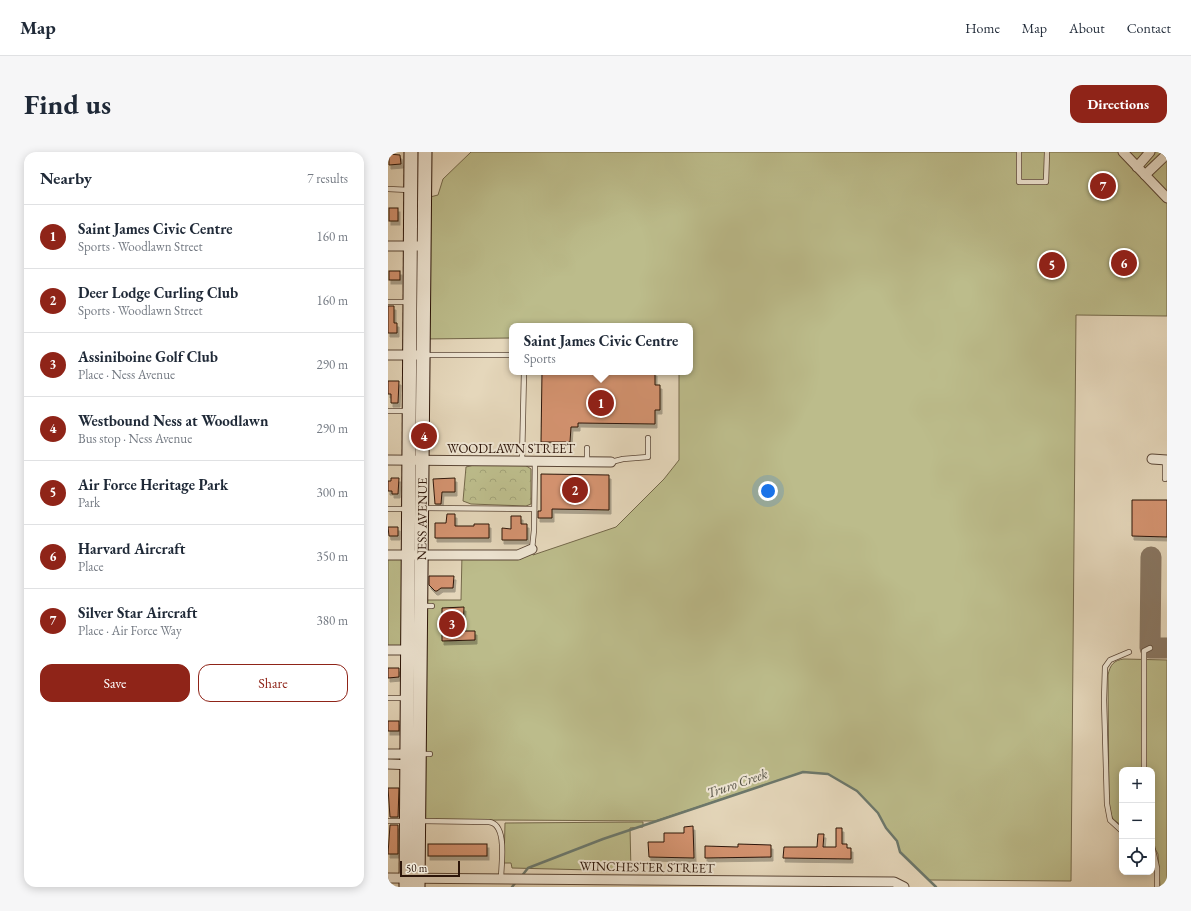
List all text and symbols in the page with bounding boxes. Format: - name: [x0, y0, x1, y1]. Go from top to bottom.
- text: Map: [20, 15, 56, 40]
- text: Home: [965, 19, 1000, 37]
- text: Map: [1022, 19, 1047, 37]
- text: About: [1069, 19, 1105, 37]
- text: Contact: [1127, 19, 1171, 37]
- button: Directions: [1070, 85, 1167, 123]
- text: Find us: [24, 86, 111, 122]
- text: Nearby: [40, 167, 92, 189]
- text: 7 results: [307, 170, 348, 187]
- pin: 7: [1090, 171, 1116, 201]
- text: Saint James Civic Centre: [78, 219, 233, 238]
- text: 1: [50, 228, 56, 245]
- text: 160 m: [317, 228, 348, 245]
- text: Sports · Woodlawn Street: [78, 238, 203, 255]
- pin: 6: [1111, 248, 1137, 278]
- pin: 5: [1039, 250, 1065, 280]
- text: Deer Lodge Curling Club: [78, 283, 238, 302]
- text: 2: [50, 292, 56, 309]
- text: 160 m: [317, 292, 348, 309]
- text: Sports · Woodlawn Street: [78, 302, 203, 319]
- popup: [509, 323, 693, 375]
- text: Saint James Civic Centre: [524, 331, 678, 350]
- text: Assiniboine Golf Club: [78, 347, 218, 366]
- text: Sports: [524, 350, 556, 367]
- text: 3: [50, 356, 56, 373]
- text: 290 m: [317, 356, 348, 373]
- text: Place · Ness Avenue: [78, 366, 175, 383]
- pin: 1: [588, 388, 614, 418]
- text: Westbound Ness at Woodlawn: [78, 411, 268, 430]
- text: 4: [50, 420, 56, 437]
- text: 290 m: [317, 420, 348, 437]
- pin: 4: [411, 421, 437, 451]
- text: Bus stop · Ness Avenue: [78, 430, 192, 447]
- street label: WOODLAWN STREET: [447, 440, 575, 457]
- text: Air Force Heritage Park: [78, 475, 228, 494]
- pin: 2: [562, 475, 588, 505]
- street label: NESS AVENUE: [413, 478, 430, 561]
- your location: [758, 481, 778, 501]
- text: 5: [50, 484, 56, 501]
- text: 300 m: [317, 484, 348, 501]
- text: Park: [78, 494, 100, 511]
- text: Harvard Aircraft: [78, 539, 185, 558]
- text: 6: [50, 548, 56, 565]
- text: 350 m: [317, 548, 348, 565]
- text: Place: [78, 558, 104, 575]
- text: Silver Star Aircraft: [78, 603, 197, 622]
- pin: 3: [439, 609, 465, 639]
- text: 7: [50, 612, 56, 629]
- text: 380 m: [317, 612, 348, 629]
- text: Place · Air Force Way: [78, 622, 182, 639]
- button: Save: [40, 664, 190, 702]
- button: Share: [198, 664, 348, 702]
- water label: Truro Creek: [704, 764, 770, 802]
- map controls: [1119, 767, 1155, 875]
- button: +: [1119, 767, 1155, 803]
- button: −: [1119, 803, 1155, 839]
- button: locate: [1119, 839, 1155, 875]
- street label: WINCHESTER STREET: [579, 857, 715, 877]
- scale bar: [400, 859, 460, 878]
- text: 50 m: [406, 861, 427, 875]

